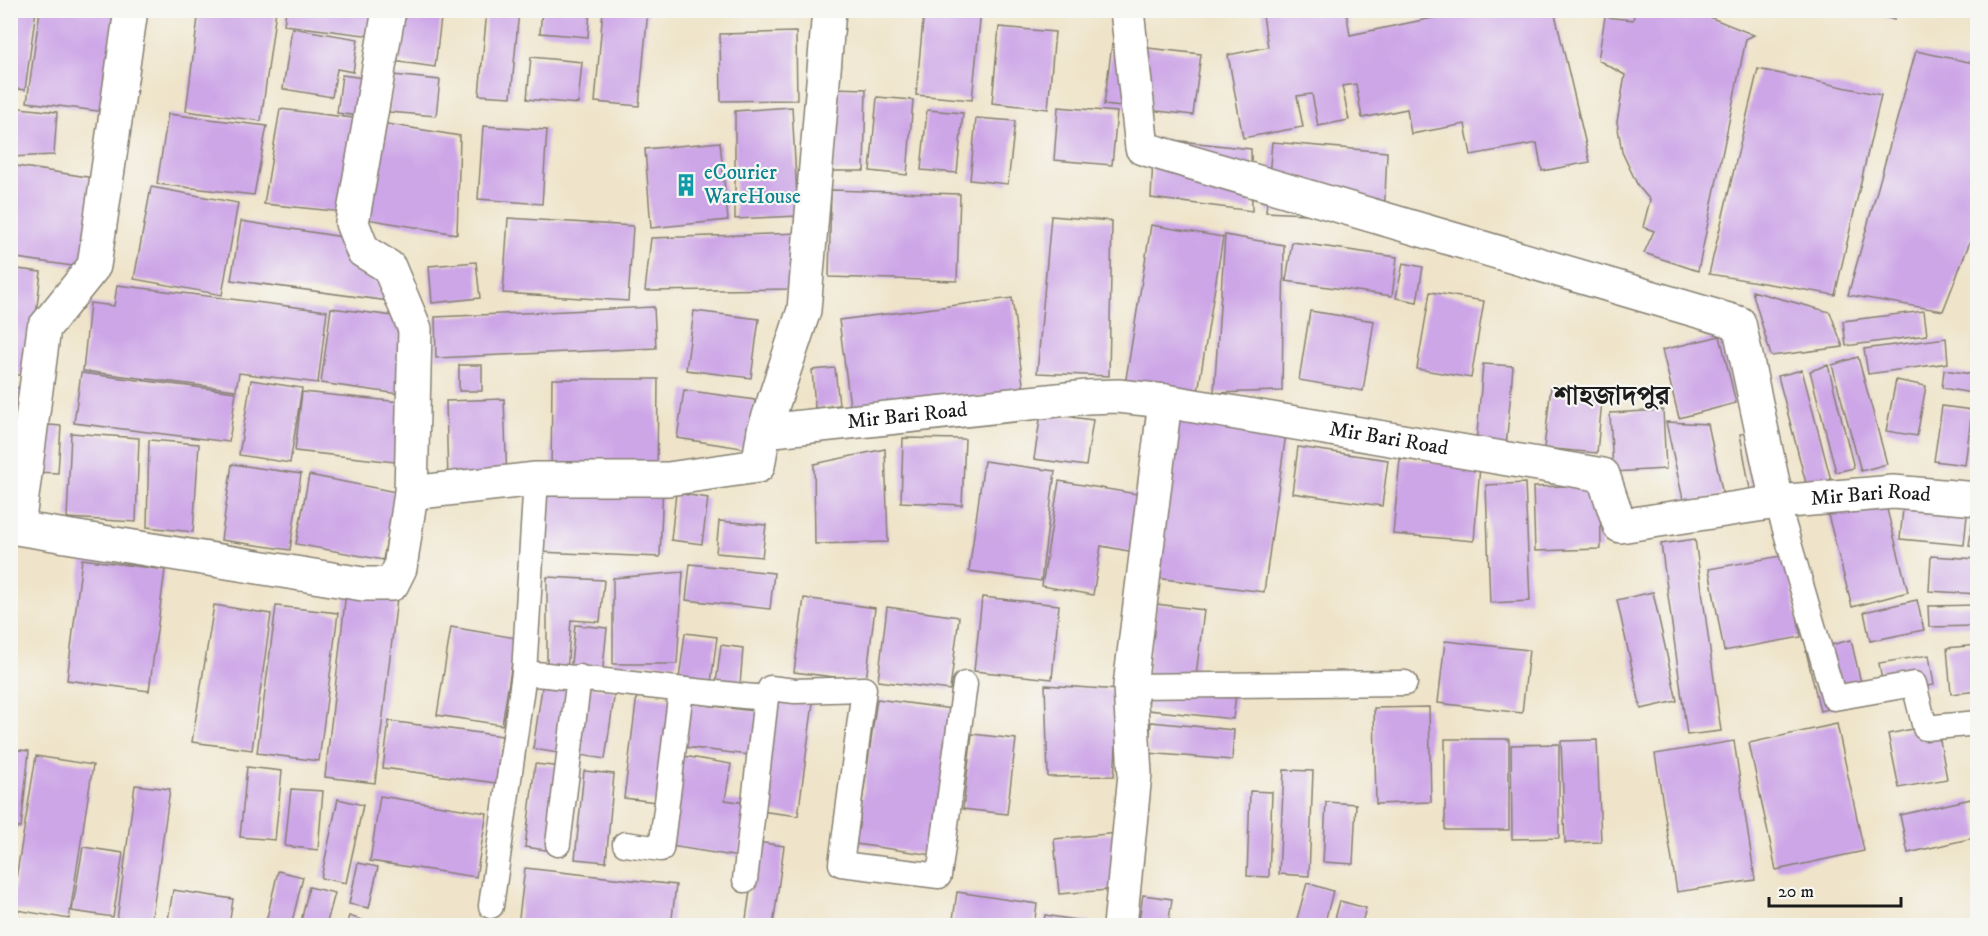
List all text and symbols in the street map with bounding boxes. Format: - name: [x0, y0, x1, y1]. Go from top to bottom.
- place label: eCourier WareHouse: [703, 160, 801, 210]
- building icon: eCourier WareHouse: [673, 172, 699, 198]
- district label: শাহজাদপুর: [1553, 379, 1671, 413]
- street label: Mir Bari Road: [846, 397, 969, 435]
- street label: Mir Bari Road: [1327, 416, 1451, 462]
- street label: Mir Bari Road: [1810, 479, 1932, 512]
- scale bar: [1769, 870, 1901, 908]
- text: 20 m: [1778, 881, 1814, 903]

